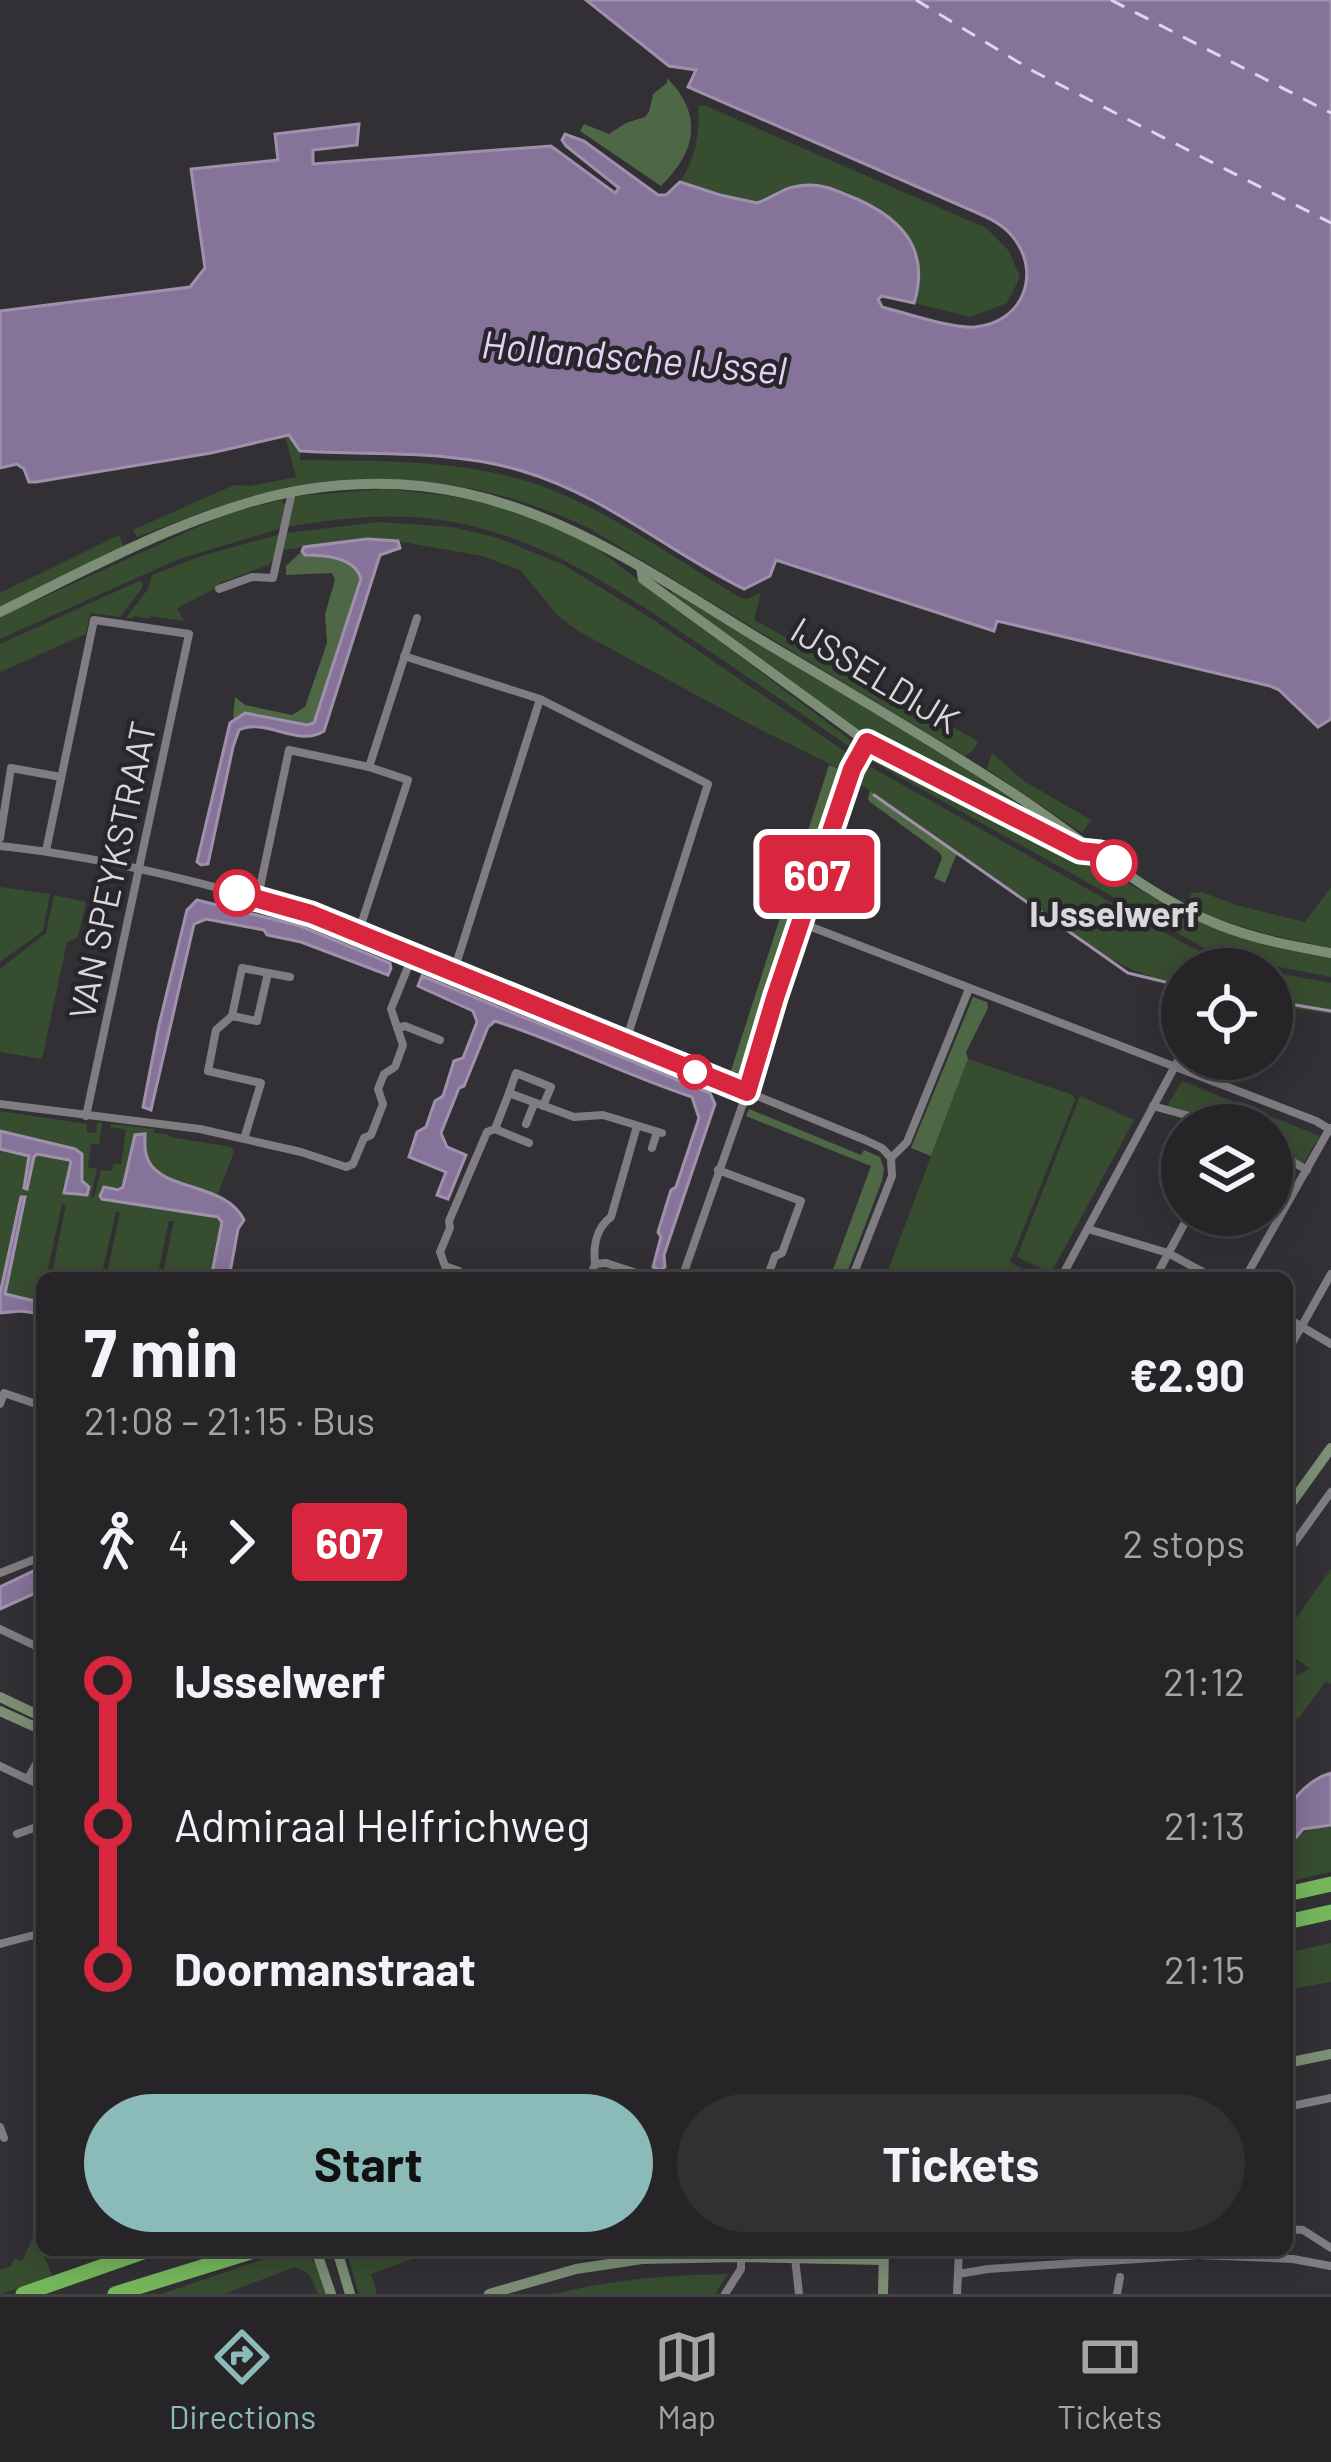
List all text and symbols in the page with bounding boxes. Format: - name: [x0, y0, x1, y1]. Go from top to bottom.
- water label: Hollandsche IJssel: [479, 319, 789, 393]
- street label: IJSSELDIJK: [784, 607, 968, 741]
- street label: VAN SPEYKSTRAAT: [58, 717, 164, 1023]
- line badge: 607: [748, 835, 886, 913]
- marker: IJsselwerf: [1092, 841, 1136, 885]
- text: 607: [783, 849, 851, 899]
- unlabelled marker: [215, 871, 259, 915]
- place label: IJsselwerf: [1029, 891, 1199, 934]
- map controls: [1161, 948, 1293, 1236]
- button: locate: [1161, 948, 1293, 1080]
- unlabelled marker: [679, 1056, 711, 1088]
- button: layers: [1161, 1104, 1293, 1236]
- text: 7 min: [84, 1311, 238, 1390]
- text: €2.90: [1130, 1347, 1245, 1401]
- text: 21:08 – 21:15 · Bus: [84, 1396, 375, 1443]
- icon: walk: [84, 1509, 150, 1575]
- icon: forward: [208, 1509, 274, 1575]
- text: 607: [316, 1517, 383, 1567]
- text: 4: [168, 1519, 190, 1566]
- text: 2 stops: [1122, 1519, 1245, 1566]
- text: IJsselwerf: [174, 1653, 386, 1707]
- text: 21:12: [1163, 1657, 1245, 1704]
- text: Admiraal Helfrichweg: [174, 1797, 590, 1851]
- text: 21:13: [1164, 1801, 1245, 1848]
- text: Doormanstraat: [174, 1941, 476, 1995]
- text: 21:15: [1164, 1945, 1245, 1992]
- button: Start: [84, 2094, 653, 2232]
- button: Tickets: [677, 2094, 1245, 2232]
- tab: Directions: [169, 2324, 316, 2436]
- tab: Map: [654, 2324, 720, 2436]
- tab: Tickets: [1057, 2324, 1162, 2436]

